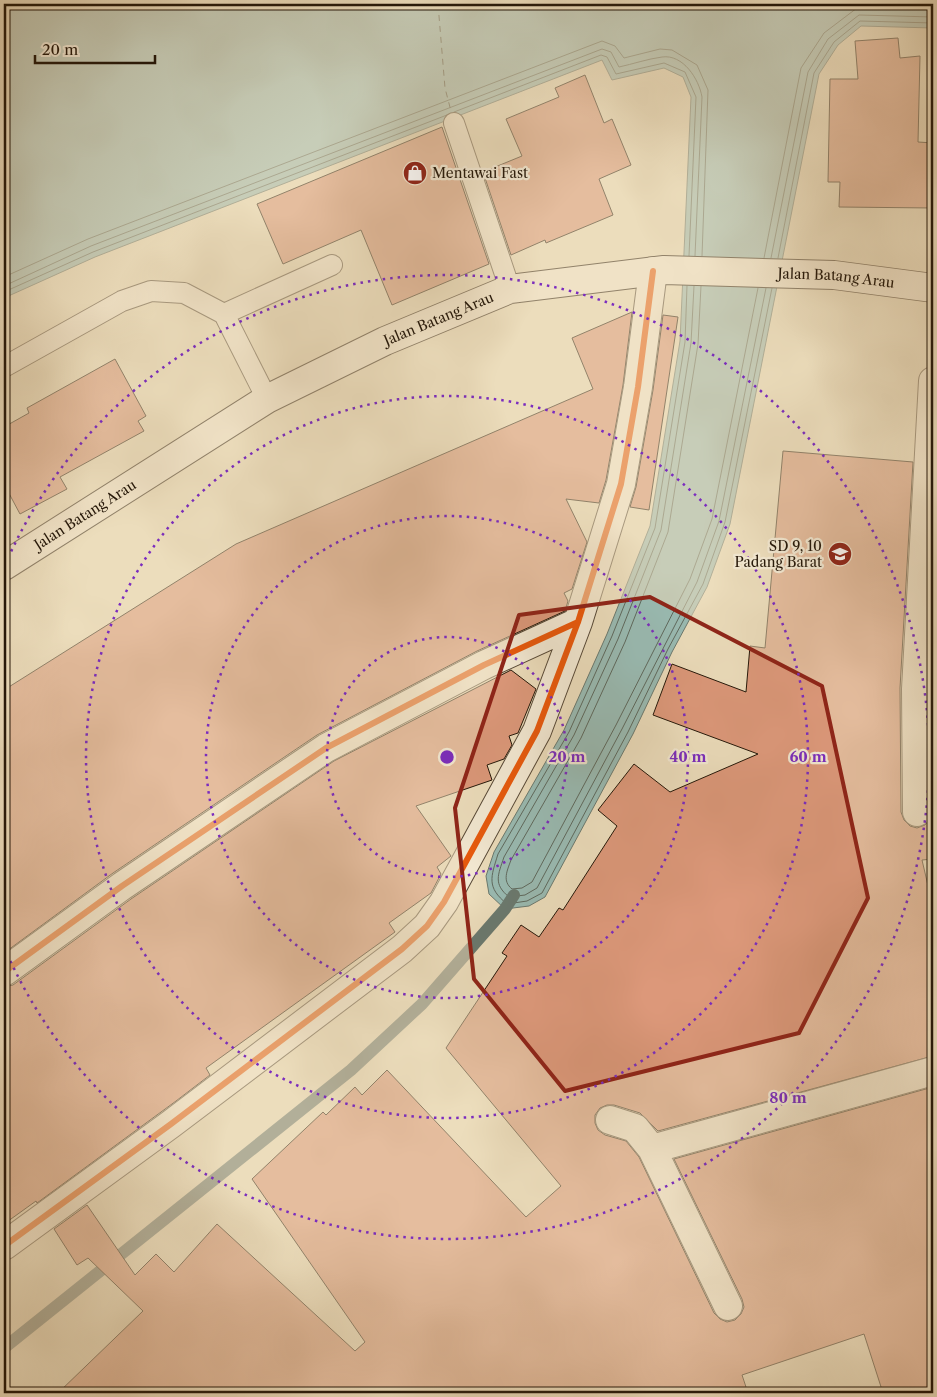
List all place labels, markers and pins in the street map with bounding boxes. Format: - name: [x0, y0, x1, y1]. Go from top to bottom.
- shop icon: Mentawai Fast: [402, 160, 428, 186]
- place label: Mentawai Fast: [432, 164, 528, 182]
- place label: SD 9, 10 Padang Barat: [734, 537, 822, 571]
- school or university icon: SD 9, 10 Padang Barat: [827, 541, 853, 567]
- centre of rings: [438, 748, 456, 766]

